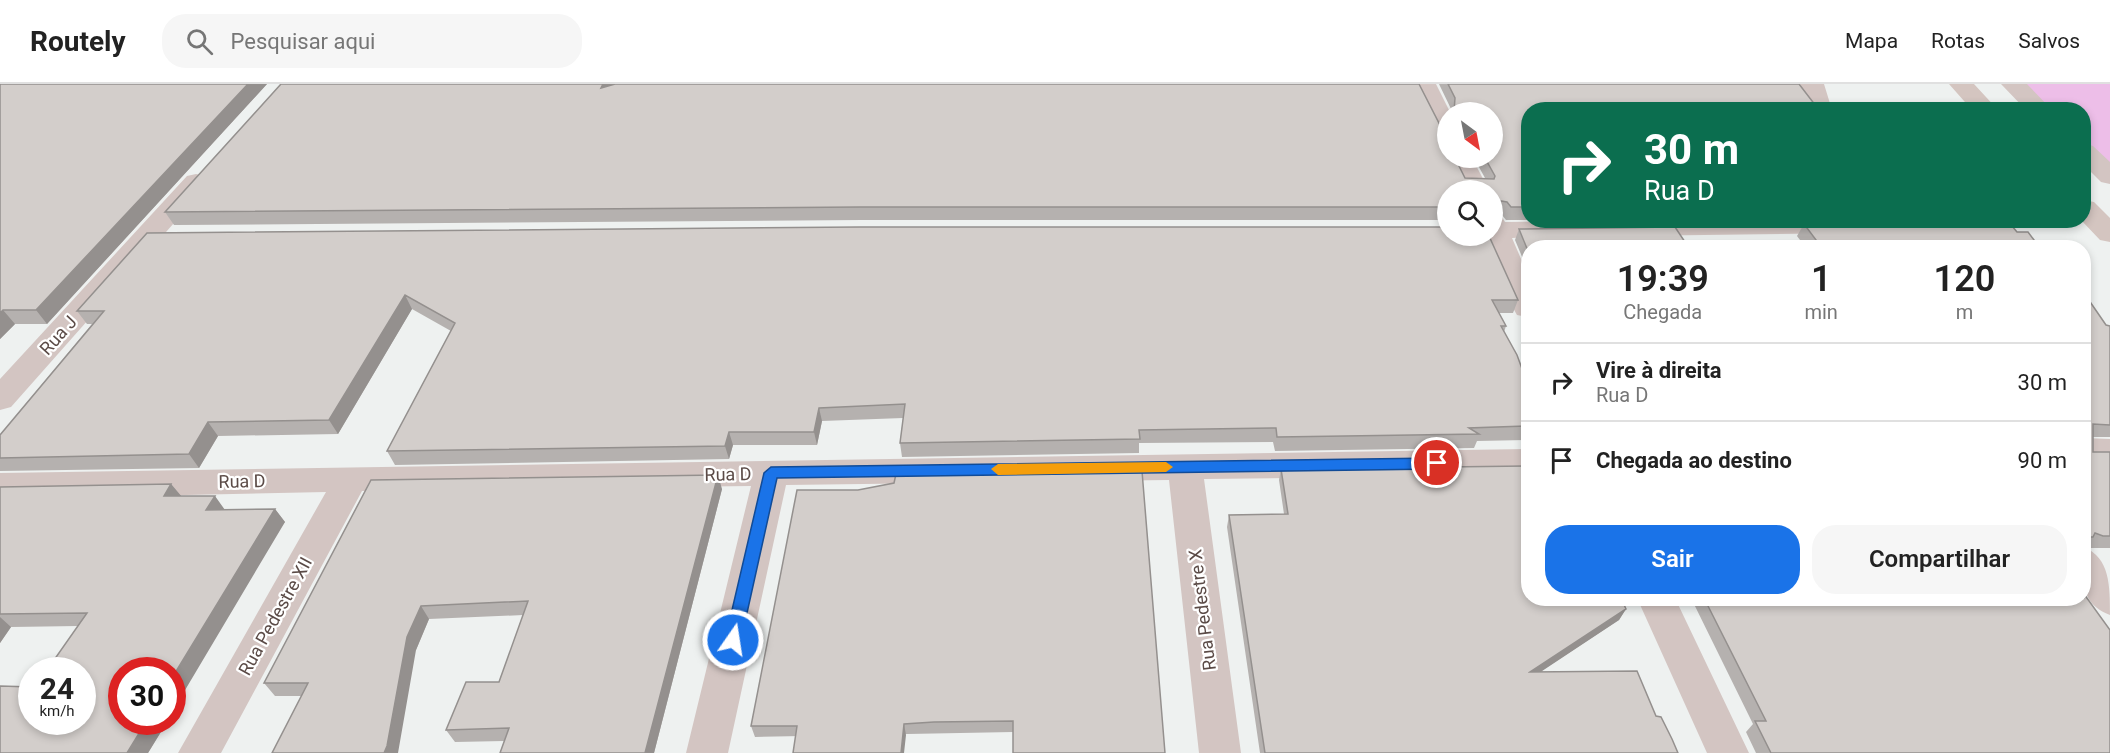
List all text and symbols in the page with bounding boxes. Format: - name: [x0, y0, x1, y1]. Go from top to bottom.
- search box: [162, 14, 582, 68]
- text: Routely: [30, 25, 126, 58]
- icon: search: [183, 25, 216, 58]
- text: Pesquisar aqui: [231, 29, 375, 54]
- text: Mapa: [1845, 29, 1898, 53]
- text: Rotas: [1931, 29, 1985, 53]
- text: Salvos: [2018, 29, 2080, 53]
- north arrow: [1437, 102, 1503, 168]
- map controls: [1437, 102, 1503, 246]
- text: 30 m: [1644, 125, 1739, 174]
- icon: right: [1545, 126, 1623, 204]
- text: Rua D: [1644, 175, 1715, 207]
- button: search: [1437, 180, 1503, 246]
- text: 19:39: [1617, 258, 1709, 300]
- text: 1: [1811, 258, 1831, 300]
- text: 120: [1934, 258, 1995, 300]
- text: Chegada: [1623, 300, 1702, 324]
- text: min: [1804, 300, 1838, 324]
- text: m: [1956, 300, 1973, 324]
- street label: Rua J: [35, 311, 81, 359]
- text: Vire à direita: [1596, 358, 1722, 383]
- icon: right: [1545, 366, 1578, 399]
- text: 30 m: [2018, 370, 2067, 395]
- text: Rua D: [1596, 383, 1648, 407]
- pin: [1411, 437, 1462, 488]
- icon: arrive: [1545, 444, 1578, 477]
- icon: arrive: [1420, 446, 1453, 479]
- text: Chegada ao destino: [1596, 448, 1792, 473]
- text: 90 m: [2018, 448, 2067, 473]
- street label: Rua D: [704, 463, 752, 485]
- street label: Rua D: [218, 470, 266, 492]
- button: Sair: [1545, 525, 1800, 594]
- button: Compartilhar: [1812, 525, 2067, 594]
- street label: Rua Pedestre X: [1184, 548, 1220, 672]
- street label: Rua Pedestre XII: [234, 553, 316, 679]
- position arrow: [701, 608, 765, 672]
- speed limit sign: 30: [108, 657, 186, 735]
- text: 24: [40, 671, 74, 706]
- text: km/h: [39, 702, 75, 720]

